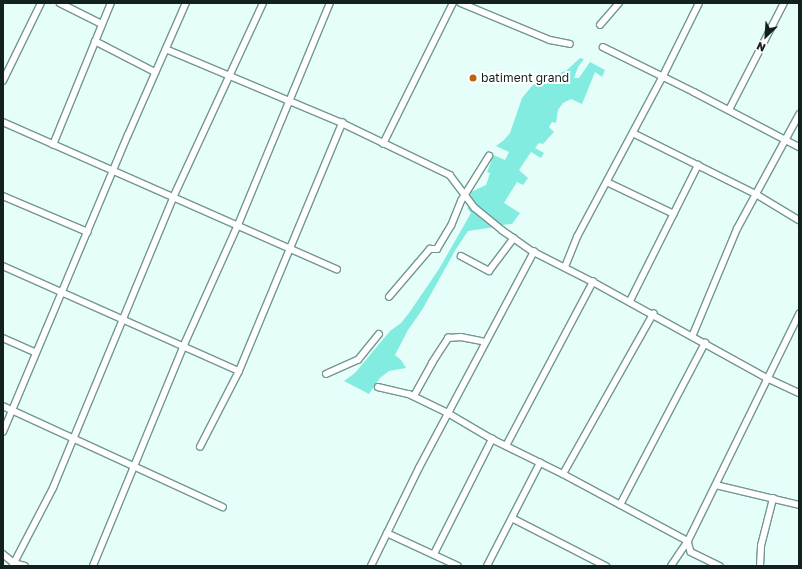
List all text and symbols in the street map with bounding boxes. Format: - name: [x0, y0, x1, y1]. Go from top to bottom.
- north arrow: [746, 16, 786, 56]
- text: N: [754, 40, 767, 55]
- place label: batiment grand: [481, 71, 569, 85]
- marker: batiment grand: [468, 73, 478, 83]

